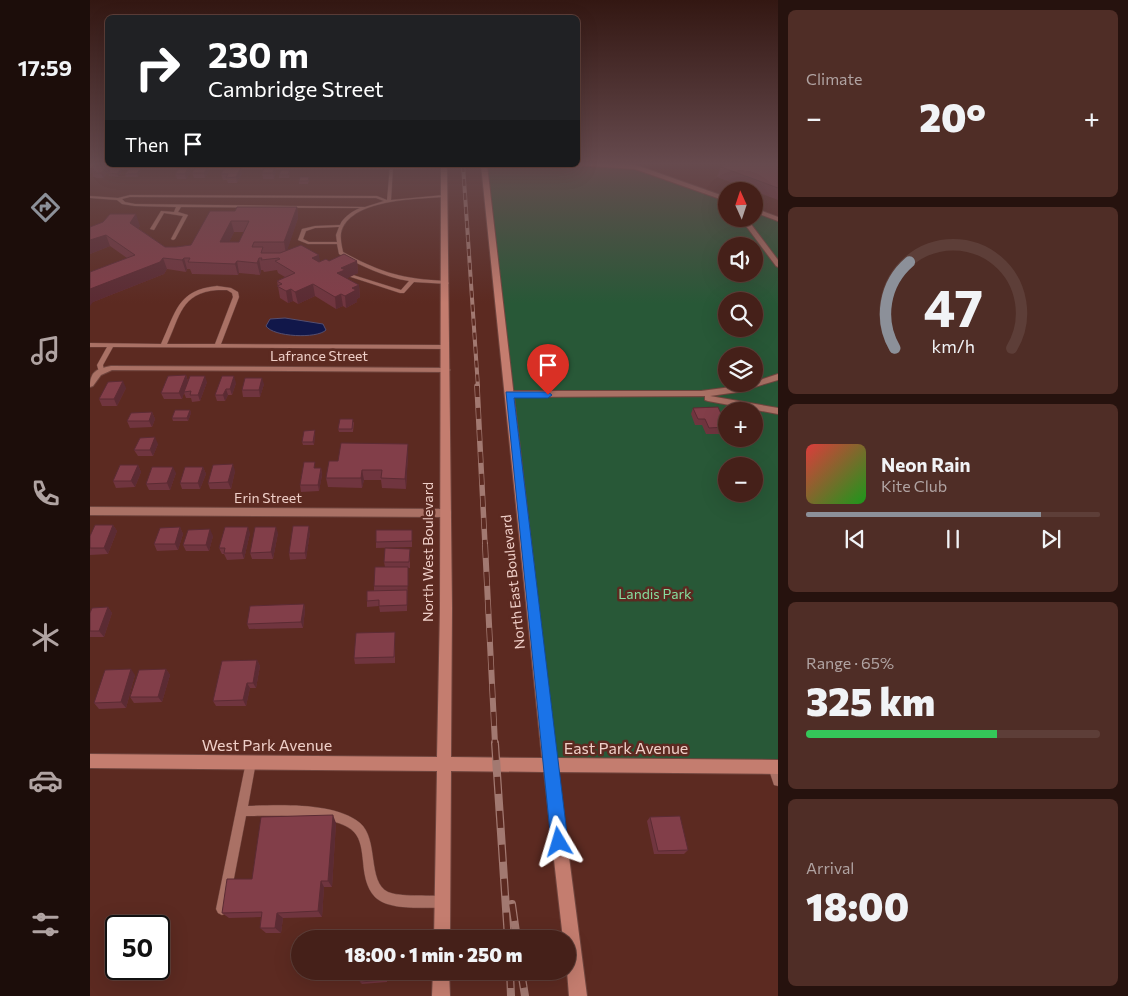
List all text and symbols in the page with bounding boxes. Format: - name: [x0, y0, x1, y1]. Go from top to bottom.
- text: 230 m: [208, 32, 309, 75]
- icon: right: [125, 35, 190, 100]
- text: 17:59: [18, 54, 72, 81]
- text: Climate: [806, 69, 862, 88]
- text: Cambridge Street: [208, 75, 384, 102]
- text: 20°: [919, 93, 986, 140]
- text: −: [806, 100, 822, 134]
- text: +: [1084, 100, 1100, 134]
- icon: arrive: [179, 130, 207, 158]
- text: Then: [125, 133, 169, 156]
- north arrow: [718, 182, 762, 228]
- map controls: [718, 182, 763, 502]
- icon: directions: [28, 190, 63, 225]
- button: sound: [718, 237, 763, 282]
- text: 47: [923, 274, 983, 338]
- button: search: [718, 292, 763, 337]
- icon: music: [28, 333, 63, 368]
- text: km/h: [931, 335, 975, 357]
- pin: [527, 344, 569, 395]
- street label: Lafrance Street: [270, 347, 368, 364]
- button: layers: [718, 347, 763, 392]
- icon: arrive: [534, 351, 562, 379]
- button: +: [718, 402, 763, 447]
- text: Neon Rain: [881, 453, 971, 476]
- button: −: [718, 457, 763, 502]
- icon: phone: [28, 476, 63, 511]
- text: Kite Club: [881, 476, 947, 495]
- street label: North West Boulevard: [419, 482, 436, 622]
- street label: Erin Street: [234, 489, 302, 506]
- street label: North East Boulevard: [497, 514, 528, 650]
- icon: previous: [841, 525, 869, 553]
- icon: pause: [939, 525, 967, 553]
- icon: next: [1037, 525, 1065, 553]
- park label: Landis Park: [618, 585, 692, 602]
- icon: climate: [28, 620, 63, 655]
- text: Range · 65%: [806, 653, 894, 672]
- text: 325 km: [806, 677, 935, 724]
- street label: West Park Avenue: [202, 735, 332, 754]
- street label: East Park Avenue: [564, 738, 688, 757]
- icon: car: [28, 763, 63, 798]
- position arrow: [532, 815, 584, 867]
- text: Arrival: [806, 858, 854, 877]
- text: 18:00: [806, 882, 909, 929]
- icon: filters: [28, 907, 63, 942]
- speed limit sign: 50: [105, 915, 170, 980]
- text: 18:00 · 1 min · 250 m: [345, 943, 522, 966]

